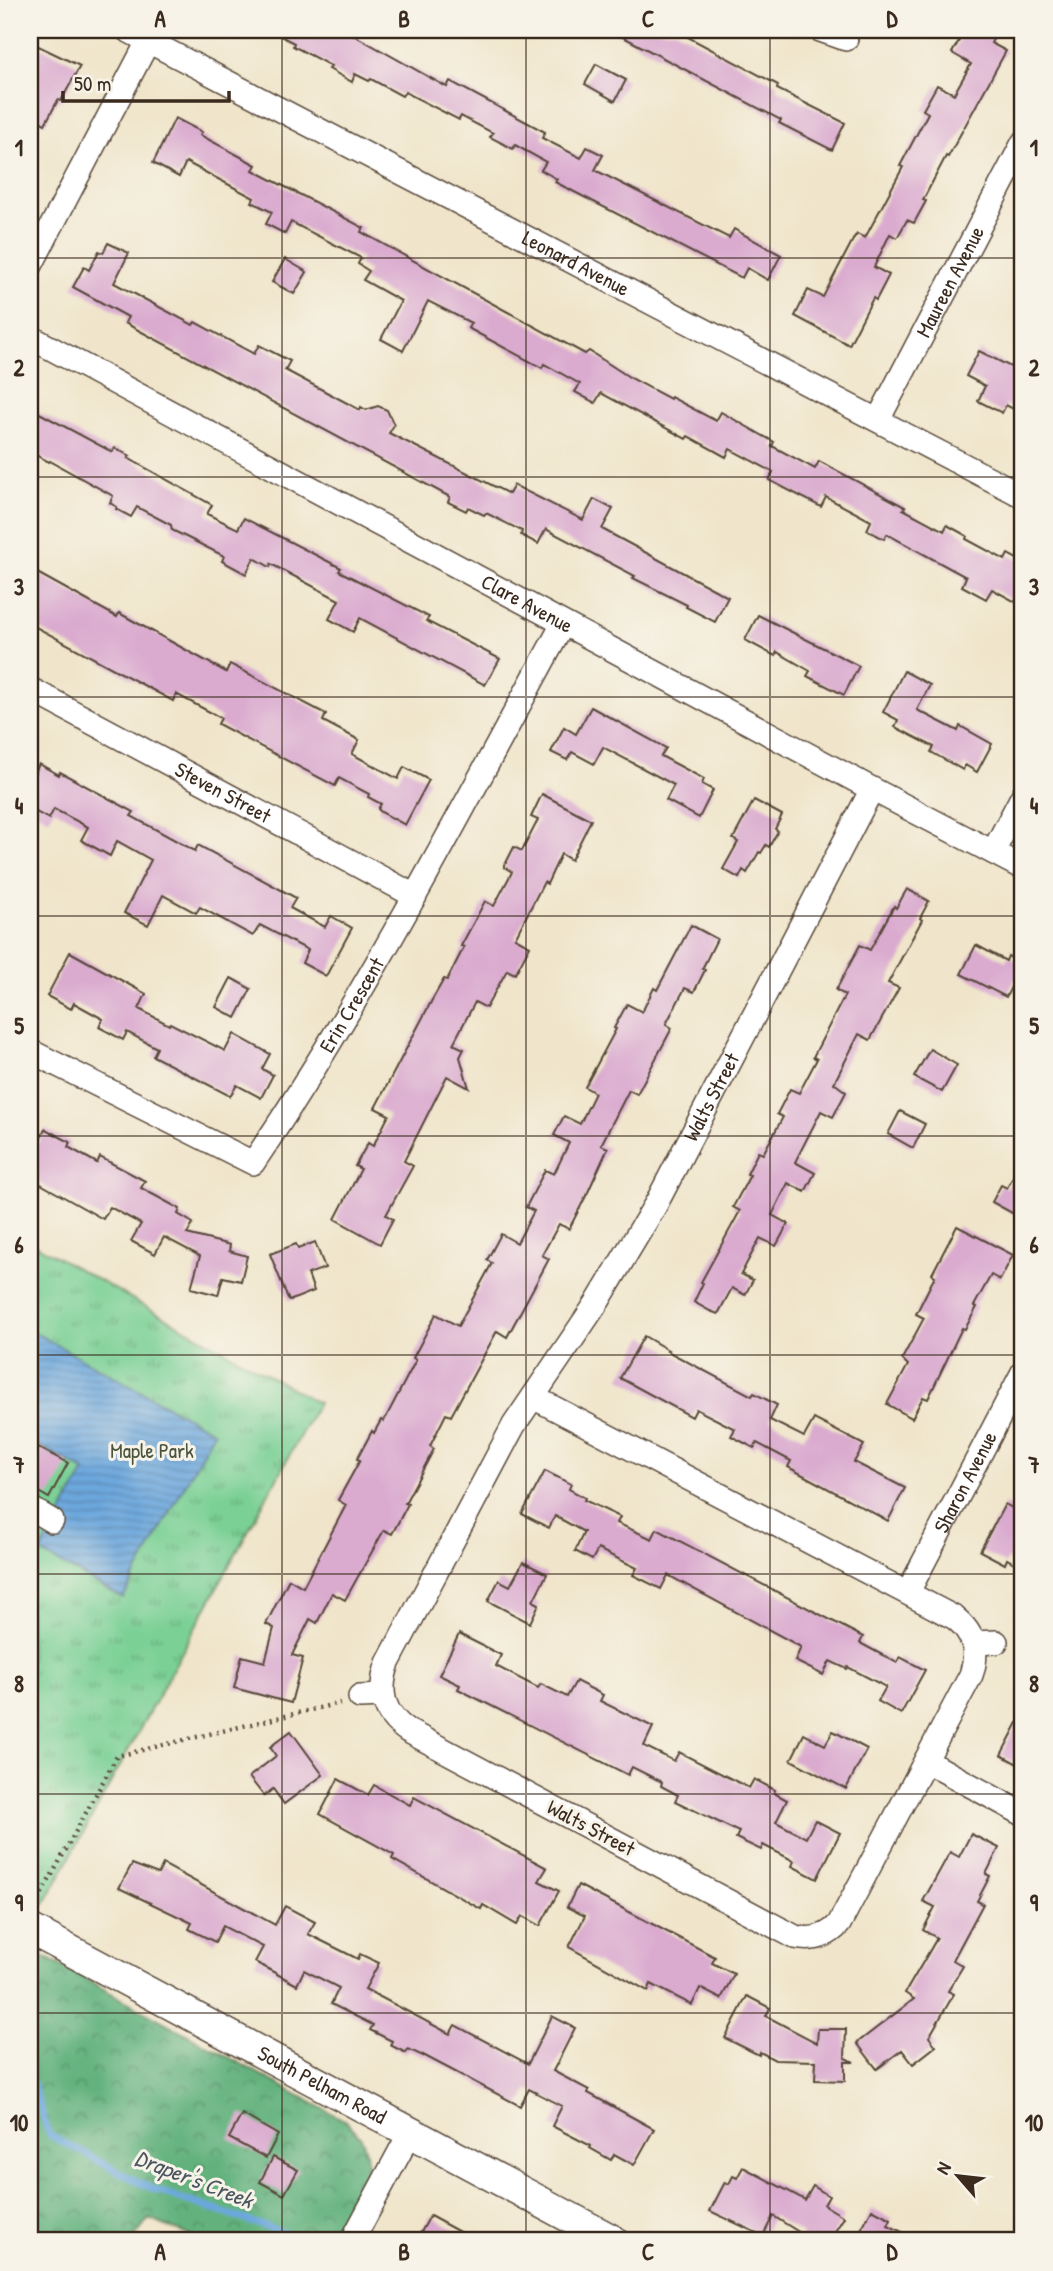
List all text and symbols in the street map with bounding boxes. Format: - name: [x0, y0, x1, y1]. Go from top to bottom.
- text: A: [154, 3, 166, 34]
- text: B: [398, 3, 410, 34]
- text: C: [642, 3, 654, 34]
- text: D: [887, 3, 899, 34]
- scale bar: [63, 60, 229, 104]
- text: 50 m: [74, 69, 111, 98]
- text: 1: [15, 132, 23, 163]
- text: 1: [1030, 132, 1038, 163]
- street label: Maureen Avenue: [909, 221, 991, 342]
- street label: Leonard Avenue: [518, 223, 635, 303]
- text: 2: [14, 352, 25, 383]
- text: 2: [1029, 352, 1040, 383]
- street label: Clare Avenue: [476, 567, 578, 640]
- text: 3: [14, 571, 24, 602]
- text: 3: [1029, 571, 1039, 602]
- street label: Steven Street: [170, 755, 277, 830]
- text: 4: [15, 790, 24, 821]
- text: 4: [1030, 790, 1039, 821]
- street label: Erin Crescent: [312, 951, 391, 1058]
- text: 5: [14, 1010, 24, 1041]
- text: 5: [1029, 1010, 1039, 1041]
- street label: Walts Street: [676, 1047, 747, 1146]
- text: 6: [14, 1229, 24, 1260]
- text: 6: [1029, 1229, 1039, 1260]
- street label: Sharon Avenue: [926, 1426, 1004, 1538]
- park label: Maple Park: [110, 1436, 194, 1465]
- text: 7: [12, 1449, 25, 1480]
- text: 7: [1027, 1449, 1040, 1480]
- text: 8: [14, 1668, 24, 1699]
- text: 8: [1029, 1668, 1039, 1699]
- street label: Walts Street: [542, 1792, 641, 1863]
- text: 9: [15, 1887, 24, 1918]
- text: 9: [1030, 1887, 1039, 1918]
- street label: South Pelham Road: [253, 2038, 392, 2131]
- text: 10: [10, 2107, 28, 2138]
- text: 10: [1025, 2107, 1043, 2138]
- water label: Draper's Creek: [130, 2142, 260, 2217]
- north arrow: [923, 2142, 993, 2212]
- text: N: [929, 2157, 957, 2179]
- text: A: [154, 2236, 166, 2267]
- text: B: [398, 2236, 410, 2267]
- text: C: [642, 2236, 654, 2267]
- text: D: [887, 2236, 899, 2267]

